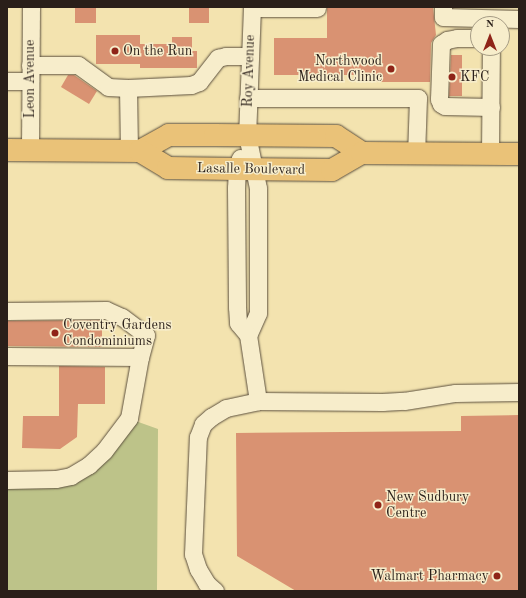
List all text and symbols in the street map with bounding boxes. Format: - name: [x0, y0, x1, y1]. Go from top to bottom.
- north arrow: [470, 16, 510, 56]
- text: N: [486, 19, 494, 30]
- street label: Roy Avenue: [239, 34, 259, 108]
- street label: Leon Avenue: [22, 40, 38, 118]
- place label: On the Run: [123, 43, 192, 59]
- marker: On the Run: [110, 46, 120, 56]
- place label: Northwood Medical Clinic: [298, 53, 382, 86]
- marker: Northwood Medical Clinic: [385, 63, 397, 75]
- place label: KFC: [460, 69, 489, 85]
- marker: KFC: [447, 72, 457, 82]
- street label: Lasalle Boulevard: [197, 160, 305, 178]
- place label: Coventry Gardens Condominiums: [63, 317, 172, 350]
- marker: Coventry Gardens Condominiums: [50, 328, 60, 338]
- place label: New Sudbury Centre: [386, 489, 469, 522]
- marker: New Sudbury Centre: [373, 500, 383, 510]
- place label: Walmart Pharmacy: [371, 568, 489, 584]
- marker: Walmart Pharmacy: [492, 571, 502, 581]

